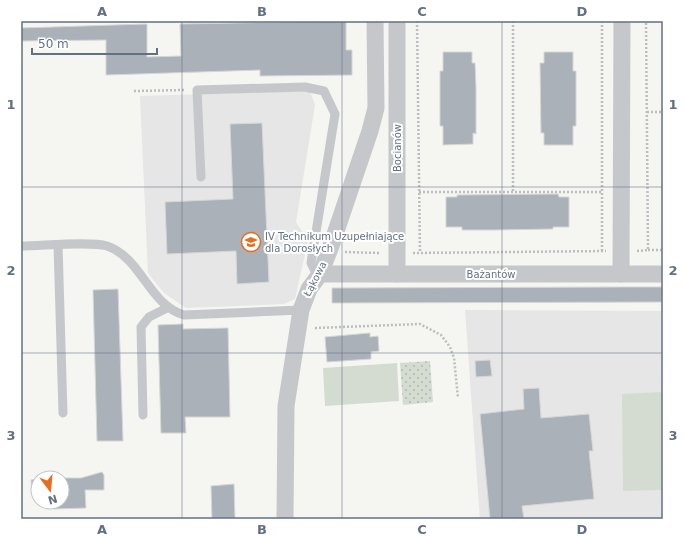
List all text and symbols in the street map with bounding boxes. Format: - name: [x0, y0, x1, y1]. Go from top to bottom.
- text: A: [97, 4, 107, 19]
- text: B: [257, 4, 267, 19]
- text: C: [417, 4, 427, 19]
- text: D: [577, 4, 588, 19]
- scale bar: [32, 30, 157, 56]
- text: 50 m: [38, 37, 69, 51]
- text: 1: [6, 97, 16, 112]
- text: 1: [668, 97, 678, 112]
- street label: Bocianów: [392, 124, 403, 172]
- school or university icon: IV Technikum Uzupełniające dla Dorosłych: [240, 231, 262, 253]
- place label: IV Technikum Uzupełniające dla Dorosłych: [265, 231, 404, 254]
- street label: Łąkowa: [301, 260, 328, 299]
- text: 2: [6, 263, 16, 278]
- text: 2: [668, 263, 678, 278]
- street label: Bażantów: [467, 269, 515, 280]
- text: 3: [6, 428, 16, 443]
- text: 3: [668, 428, 678, 443]
- north arrow: [30, 470, 70, 510]
- text: N: [46, 492, 59, 507]
- text: A: [97, 522, 107, 537]
- text: B: [257, 522, 267, 537]
- text: C: [417, 522, 427, 537]
- text: D: [577, 522, 588, 537]

